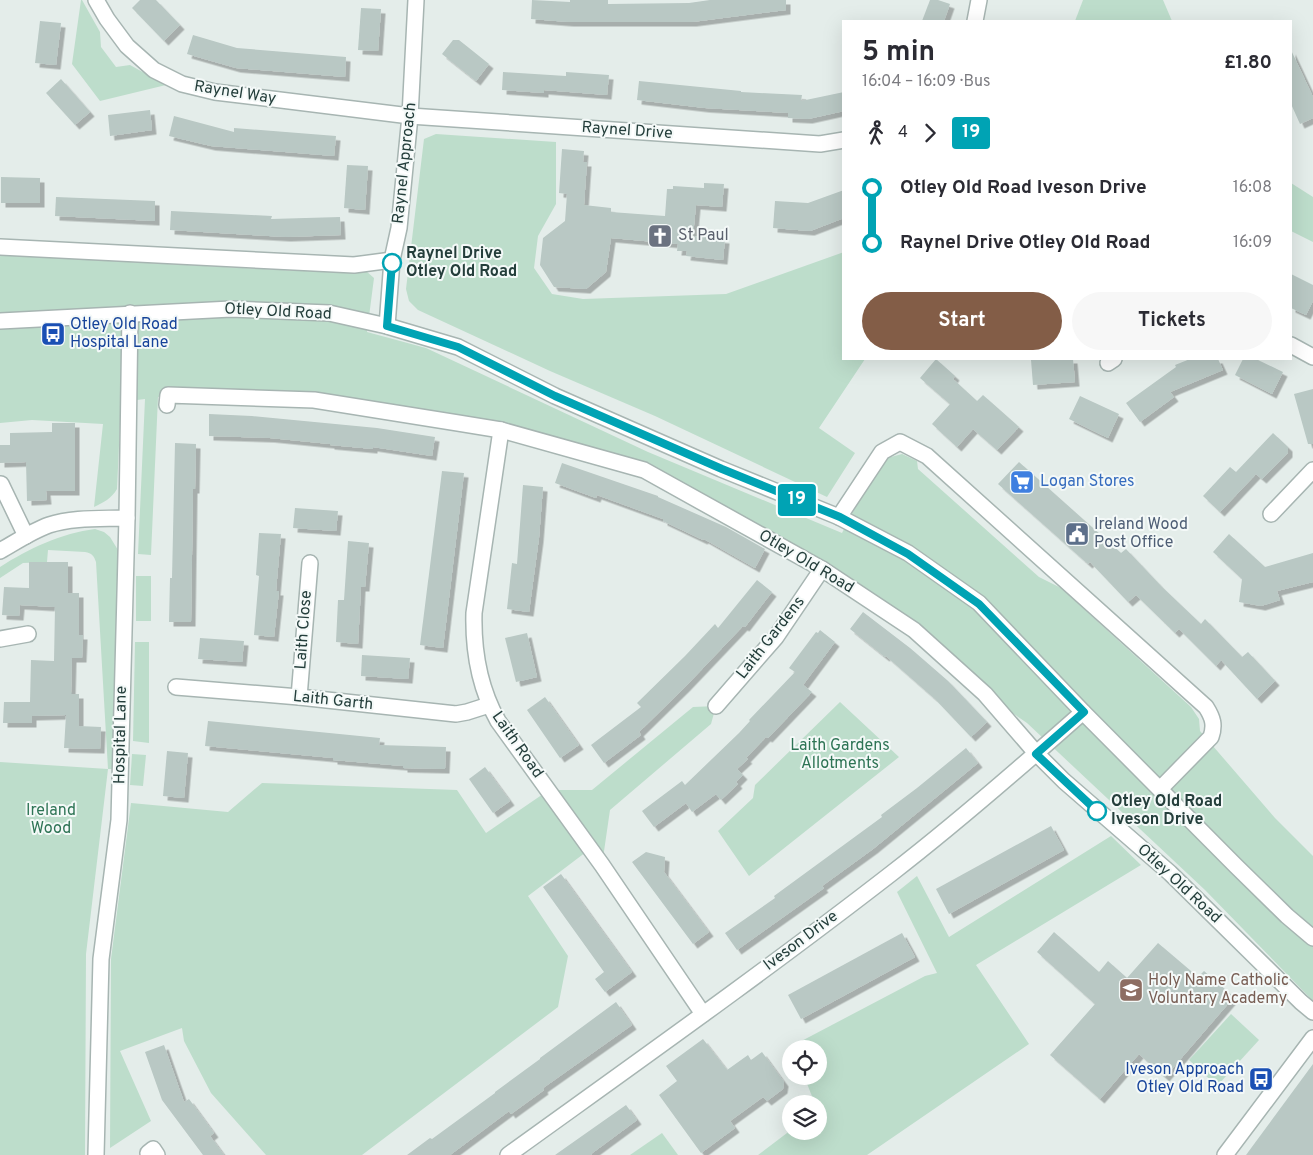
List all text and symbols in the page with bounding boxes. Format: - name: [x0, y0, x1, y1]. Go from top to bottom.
- text: 5 min: [862, 35, 935, 71]
- text: £1.80: [1224, 51, 1272, 75]
- text: 16:04 – 16:09 · Bus: [862, 72, 990, 92]
- street label: Raynel Way: [193, 77, 277, 109]
- street label: Raynel Approach: [389, 101, 421, 225]
- street label: Raynel Drive: [581, 118, 673, 144]
- icon: walk: [862, 119, 890, 147]
- icon: forward: [916, 119, 944, 147]
- text: 19: [962, 121, 980, 144]
- text: 4: [898, 123, 908, 143]
- text: Otley Old Road Iveson Drive: [900, 176, 1147, 200]
- text: 16:08: [1233, 178, 1272, 198]
- church icon: St Paul: [647, 223, 673, 249]
- place label: St Paul: [678, 226, 729, 246]
- text: Raynel Drive Otley Old Road: [900, 231, 1151, 255]
- text: 16:09: [1233, 233, 1272, 253]
- place label: Raynel Drive Otley Old Road: [406, 244, 517, 282]
- marker: Raynel Drive Otley Old Road: [382, 253, 402, 273]
- button: Start: [862, 292, 1062, 350]
- button: Tickets: [1072, 292, 1272, 350]
- street label: Otley Old Road: [224, 299, 332, 325]
- place label: Otley Old Road Hospital Lane: [70, 315, 178, 353]
- bus stop icon: Otley Old Road Hospital Lane: [40, 321, 66, 347]
- supermarket icon: Logan Stores: [1009, 469, 1035, 495]
- place label: Logan Stores: [1040, 472, 1135, 492]
- line badge: 19: [774, 484, 820, 516]
- text: 19: [788, 488, 806, 511]
- place label: Ireland Wood Post Office: [1094, 515, 1188, 553]
- public building icon: Ireland Wood Post Office: [1064, 521, 1090, 547]
- street label: Otley Old Road: [755, 526, 857, 598]
- street label: Laith Close: [291, 590, 317, 670]
- street label: Laith Gardens: [732, 593, 810, 683]
- street label: Hospital Lane: [110, 686, 132, 784]
- street label: Laith Garth: [292, 687, 374, 715]
- street label: Laith Road: [487, 708, 547, 782]
- park label: Laith Gardens Allotments: [790, 736, 890, 774]
- place label: Otley Old Road Iveson Drive: [1111, 792, 1222, 830]
- park label: Ireland Wood: [26, 801, 76, 839]
- marker: Otley Old Road Iveson Drive: [1087, 801, 1107, 821]
- street label: Otley Old Road: [1133, 840, 1225, 928]
- street label: Iveson Drive: [760, 907, 842, 975]
- place label: Holy Name Catholic Voluntary Academy: [1148, 971, 1289, 1009]
- school or university icon: Holy Name Catholic Voluntary Academy: [1118, 977, 1144, 1003]
- map controls: [782, 1040, 827, 1140]
- button: locate: [782, 1040, 827, 1085]
- place label: Iveson Approach Otley Old Road: [1125, 1060, 1244, 1098]
- bus stop icon: Iveson Approach Otley Old Road: [1248, 1066, 1274, 1092]
- button: layers: [782, 1095, 827, 1140]

